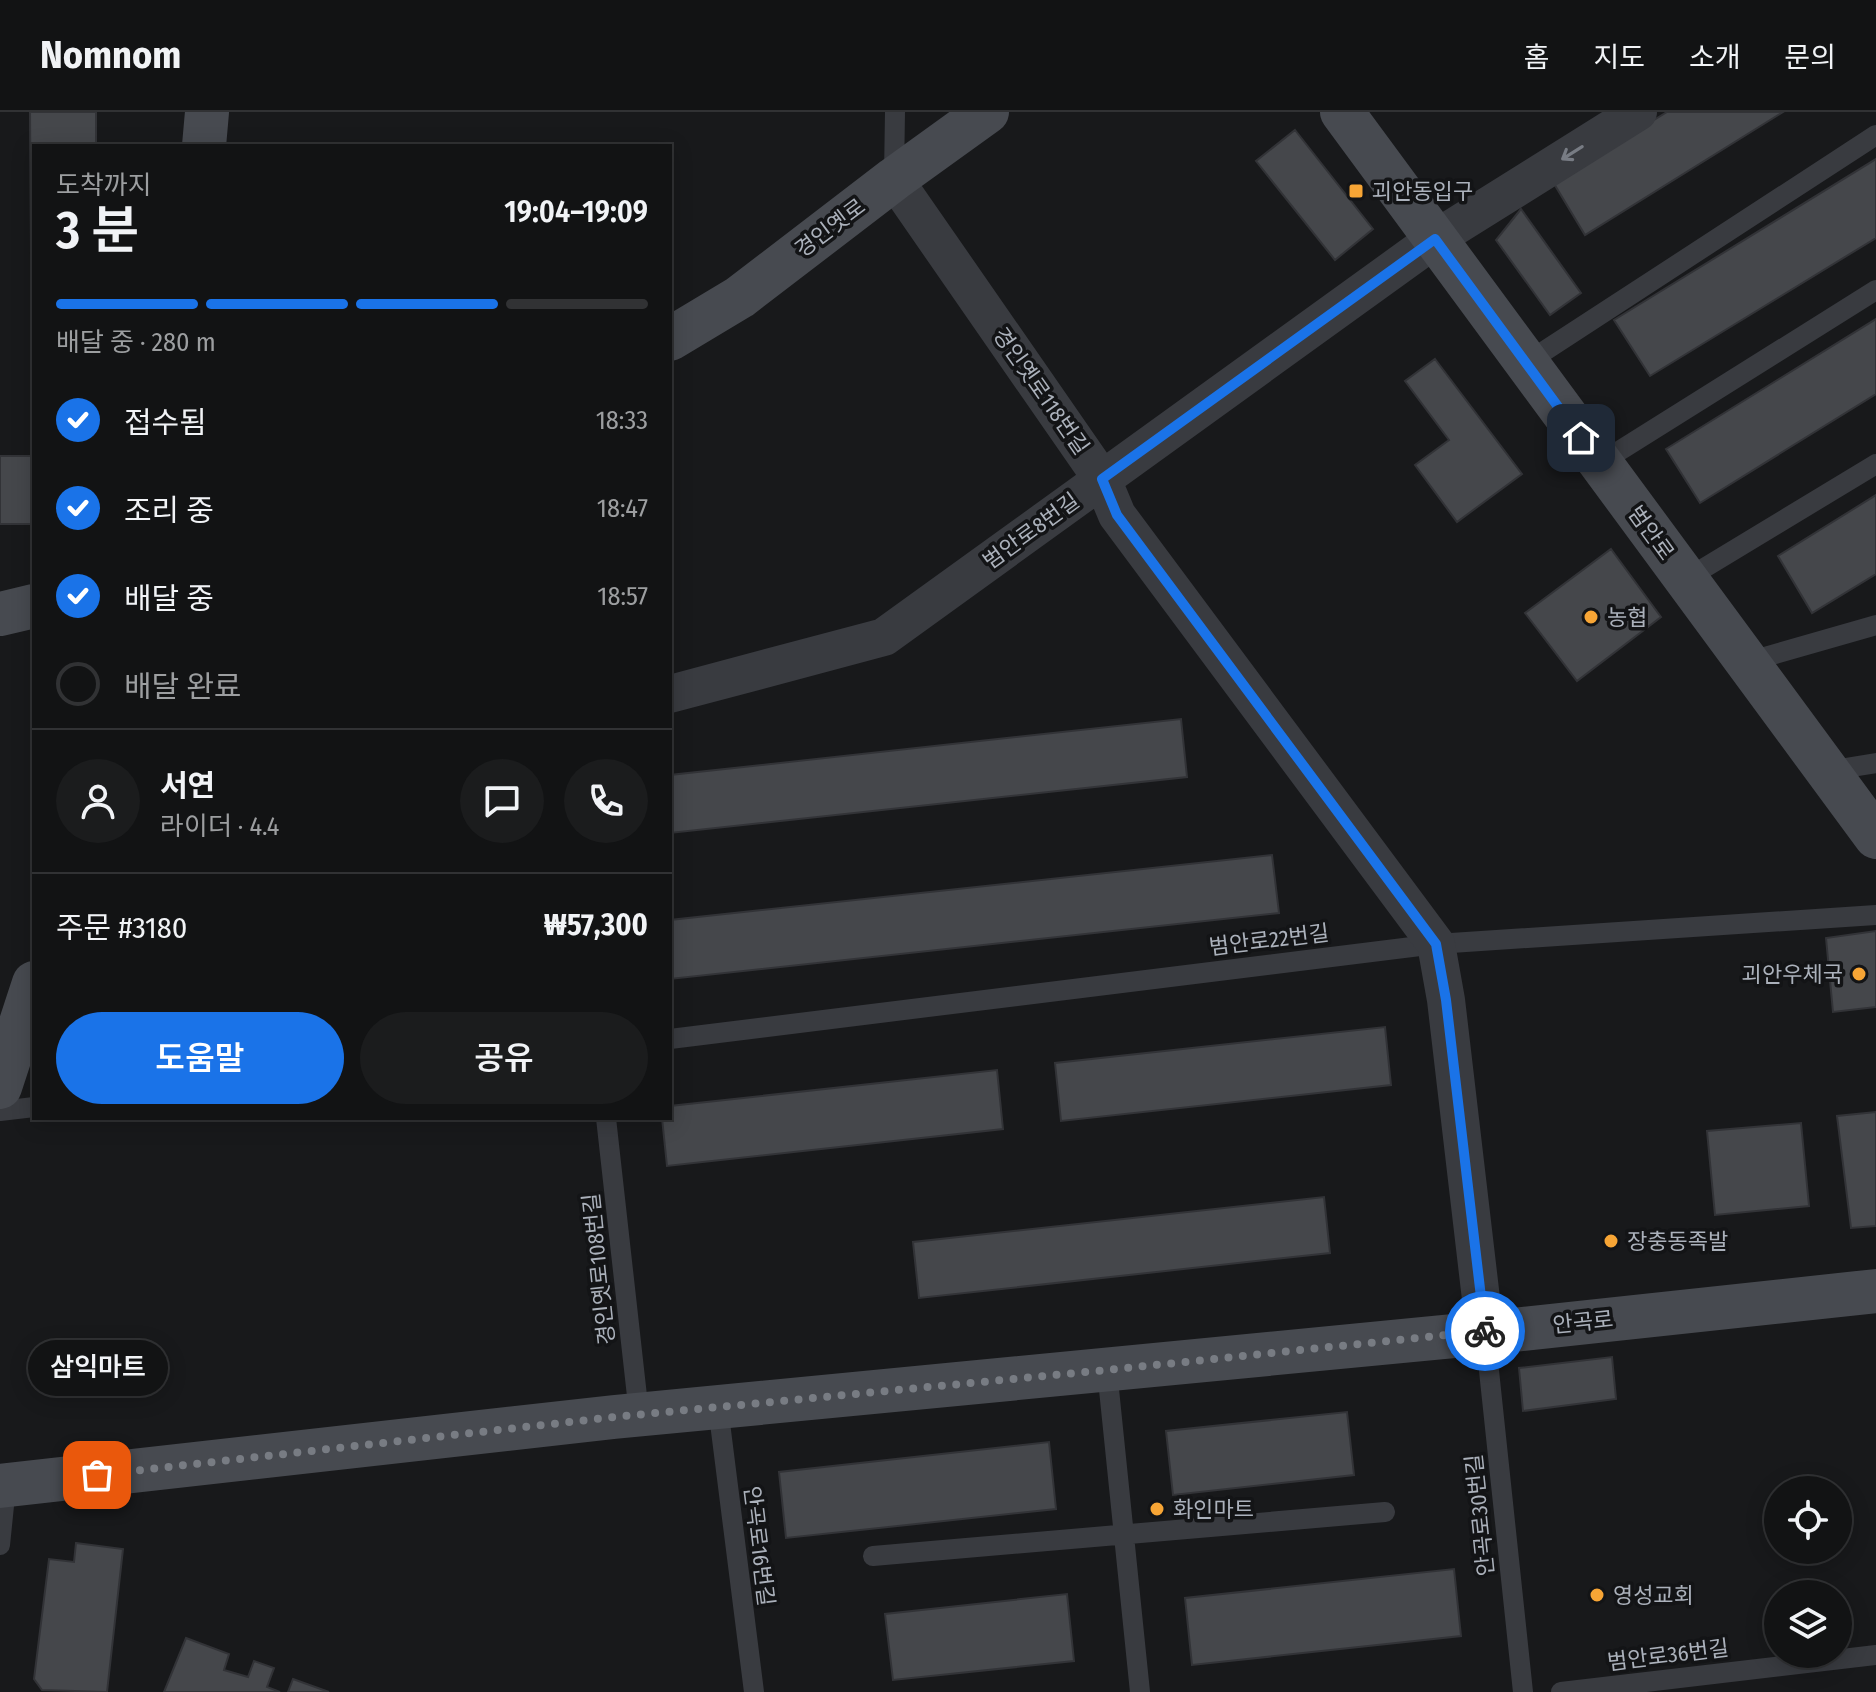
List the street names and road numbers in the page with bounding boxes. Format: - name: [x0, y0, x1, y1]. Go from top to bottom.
- street label: 경인옛로: [790, 193, 870, 263]
- street label: 경인옛로118번길: [987, 322, 1095, 460]
- street label: 범안로8번길: [978, 487, 1084, 575]
- street label: 범안로: [1622, 500, 1680, 566]
- street label: 범안로22번길: [1207, 919, 1331, 961]
- street label: 경인옛로108번길: [578, 1192, 620, 1346]
- street label: 안곡로: [1551, 1305, 1615, 1339]
- street label: 안곡로30번길: [1460, 1453, 1500, 1577]
- street label: 안곡로16번길: [738, 1484, 780, 1608]
- street label: 범안로36번길: [1606, 1634, 1730, 1676]

